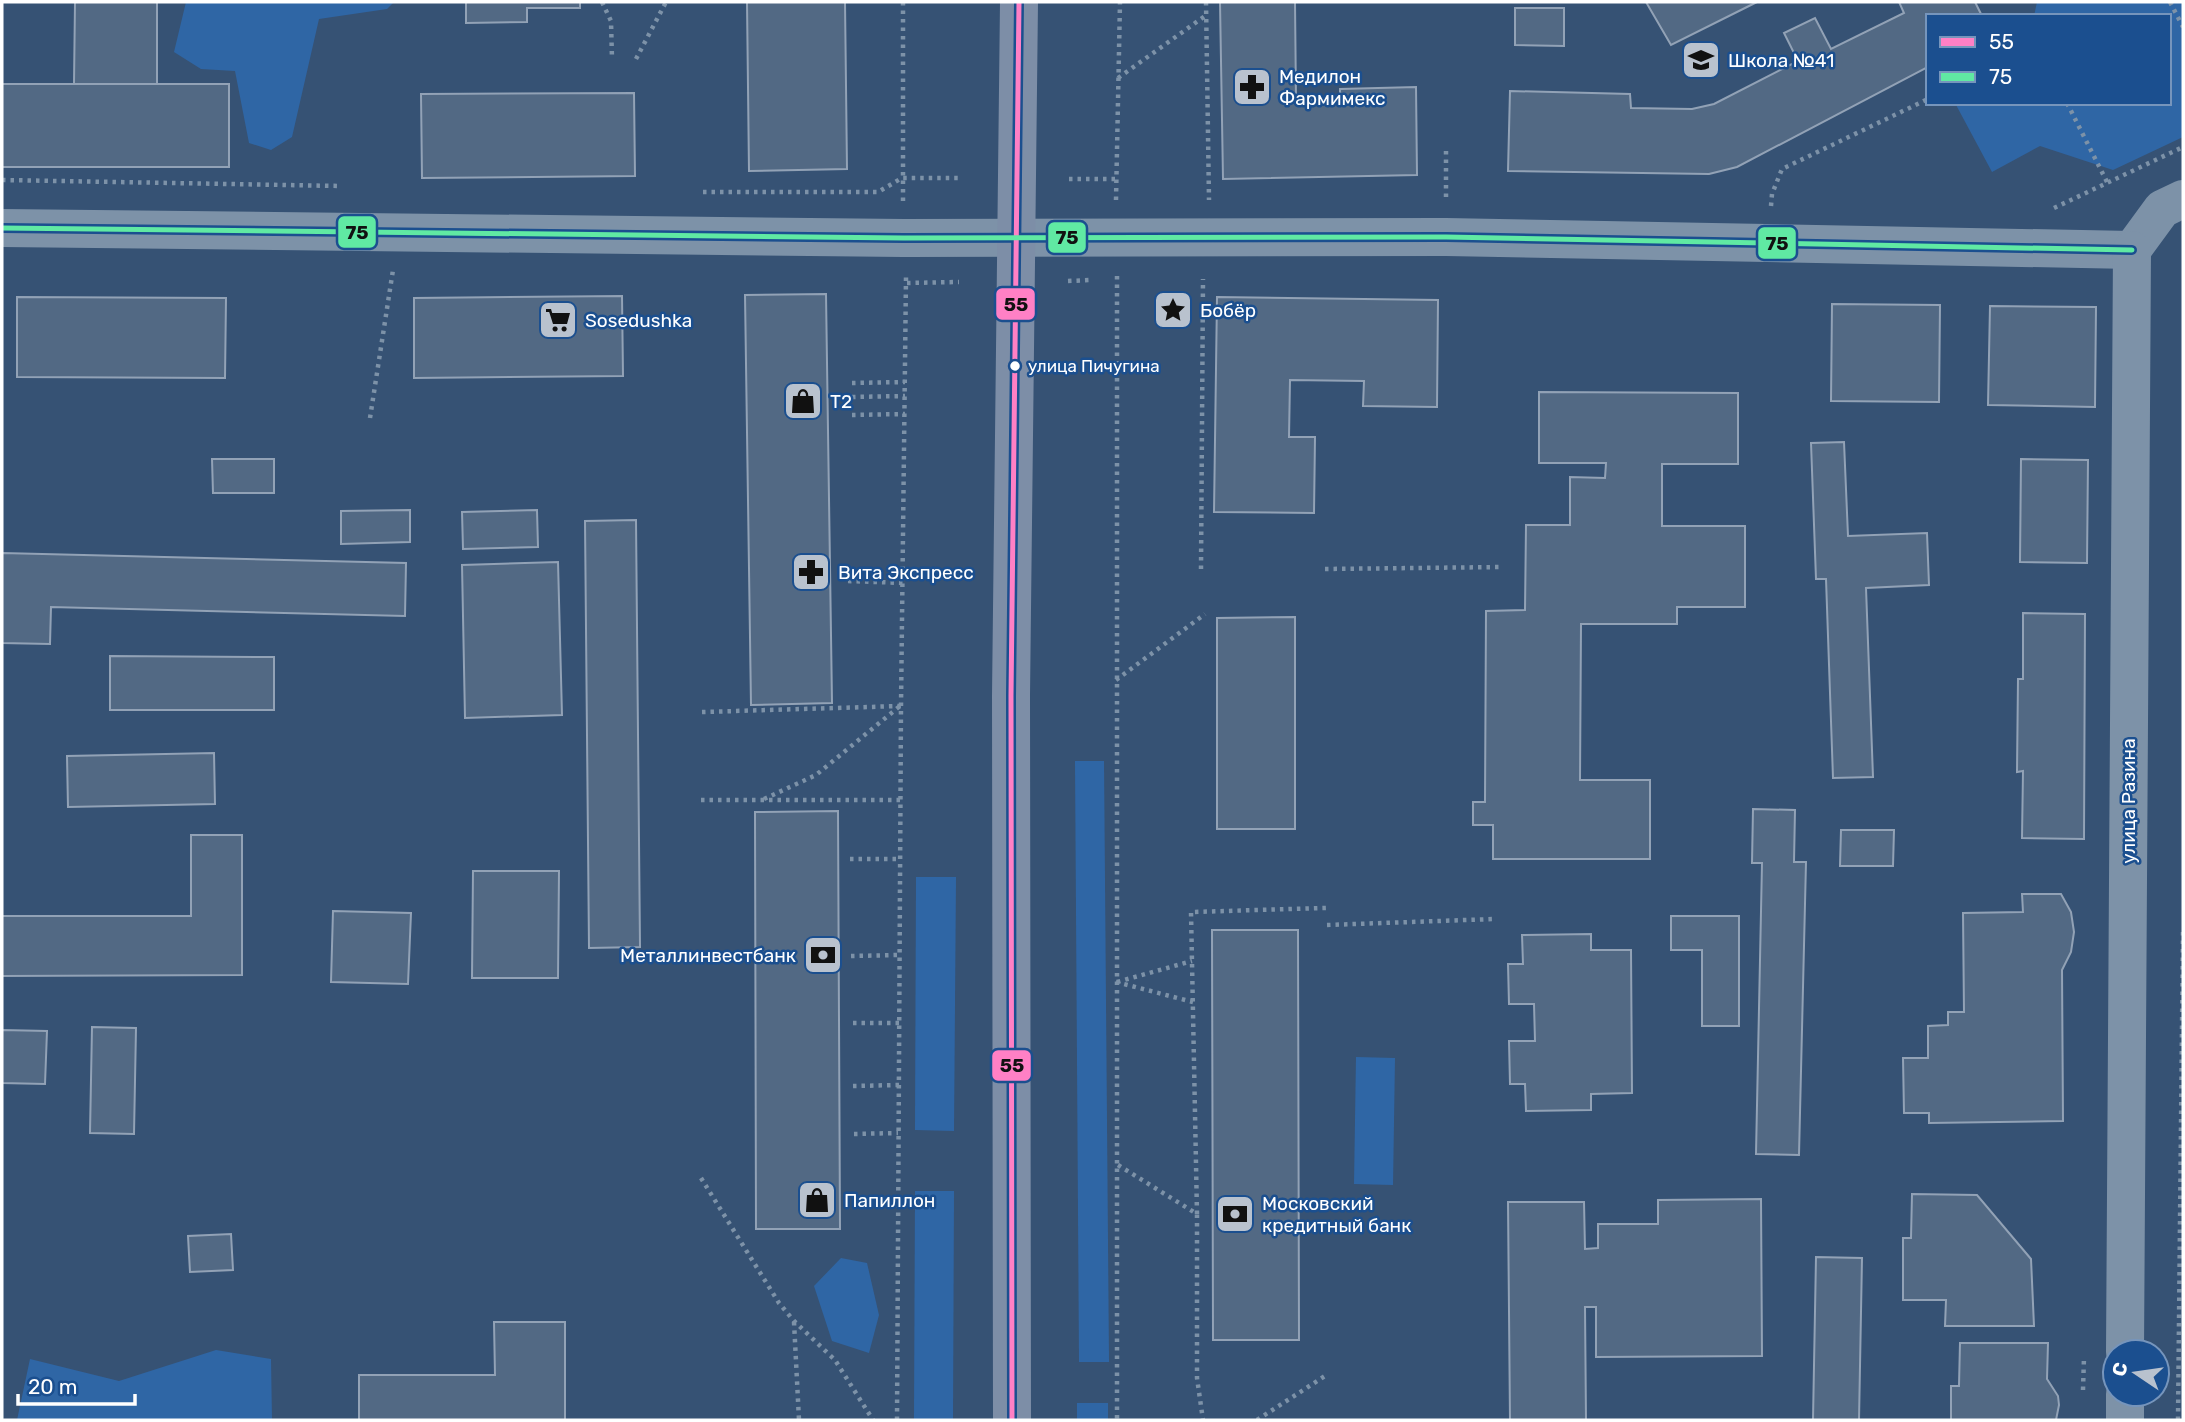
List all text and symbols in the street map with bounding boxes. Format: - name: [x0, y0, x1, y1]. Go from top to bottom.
- legend: [1926, 14, 2171, 105]
- text: 55: [1989, 29, 2014, 54]
- school or university icon: Школа №41: [1680, 39, 1722, 81]
- place label: Школа №41: [1728, 49, 1834, 72]
- text: 75: [1989, 64, 2012, 89]
- place label: Медилон Фармимекс: [1279, 65, 1385, 110]
- pharmacy icon: Медилон Фармимекс: [1231, 66, 1273, 108]
- line badge: 75: [337, 215, 377, 249]
- text: 75: [345, 221, 369, 244]
- line badge: 75: [1047, 221, 1087, 254]
- text: 75: [1055, 226, 1079, 249]
- line badge: 75: [1757, 226, 1797, 260]
- text: 75: [1765, 232, 1789, 255]
- line badge: 55: [995, 287, 1036, 321]
- place icon: Бобёр: [1152, 289, 1194, 331]
- text: 55: [1004, 293, 1028, 316]
- supermarket icon: Sosedushka: [537, 299, 579, 341]
- place label: Бобёр: [1200, 299, 1256, 322]
- place label: Sosedushka: [585, 309, 692, 332]
- place label: улица Пичугина: [1028, 356, 1160, 376]
- marker: улица Пичугина: [1008, 359, 1022, 373]
- shop icon: T2: [782, 380, 824, 422]
- place label: T2: [830, 390, 852, 413]
- pharmacy icon: Вита Экспресс: [790, 551, 832, 593]
- place label: Вита Экспресс: [838, 561, 974, 584]
- street label: улица Разина: [2117, 738, 2140, 864]
- bank icon: Металлинвестбанк: [802, 934, 844, 976]
- place label: Металлинвестбанк: [620, 944, 796, 967]
- line badge: 55: [991, 1049, 1032, 1082]
- text: 55: [1000, 1054, 1024, 1077]
- shop icon: Папиллон: [796, 1179, 838, 1221]
- place label: Папиллон: [844, 1189, 935, 1212]
- place label: Московский кредитный банк: [1262, 1192, 1411, 1237]
- bank icon: Московский кредитный банк: [1214, 1193, 1256, 1235]
- north arrow: [2101, 1338, 2171, 1408]
- text: С: [2107, 1360, 2133, 1378]
- scale bar: [18, 1362, 135, 1406]
- text: 20 m: [28, 1374, 77, 1399]

